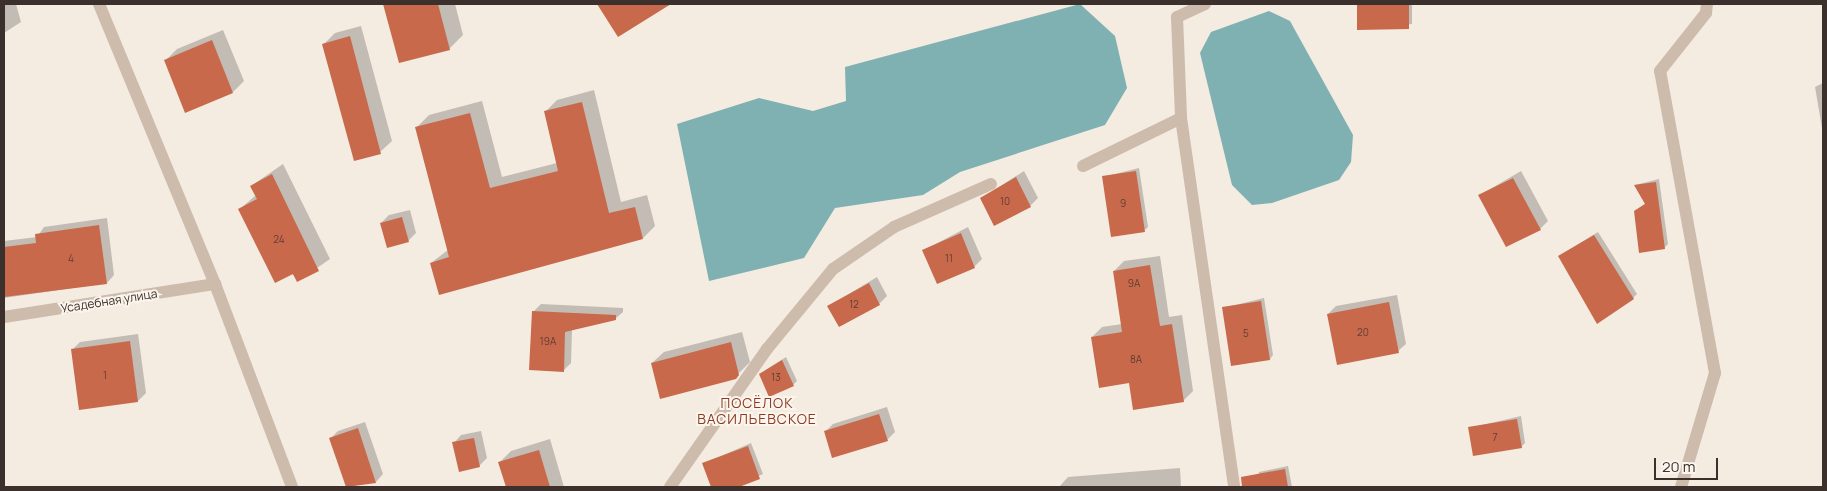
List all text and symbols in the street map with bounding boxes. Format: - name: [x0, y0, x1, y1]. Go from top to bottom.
- house number: 10: [1000, 196, 1010, 208]
- house number: 9: [1120, 198, 1126, 210]
- house number: 24: [273, 234, 285, 246]
- house number: 4: [68, 253, 74, 265]
- house number: 11: [945, 253, 953, 265]
- house number: 9А: [1128, 278, 1140, 290]
- street label: Усадебная улица: [60, 286, 158, 316]
- house number: 12: [849, 299, 859, 311]
- house number: 20: [1357, 327, 1369, 339]
- house number: 5: [1243, 328, 1249, 340]
- house number: 19А: [540, 336, 556, 348]
- house number: 8А: [1130, 354, 1142, 366]
- house number: 1: [103, 370, 107, 382]
- house number: 13: [771, 372, 781, 384]
- district label: ПОСЁЛОК ВАСИЛЬЕВСКОЕ: [696, 395, 818, 428]
- house number: 7: [1492, 432, 1498, 444]
- scale bar: [1657, 448, 1721, 480]
- text: 20 m: [1662, 456, 1695, 477]

